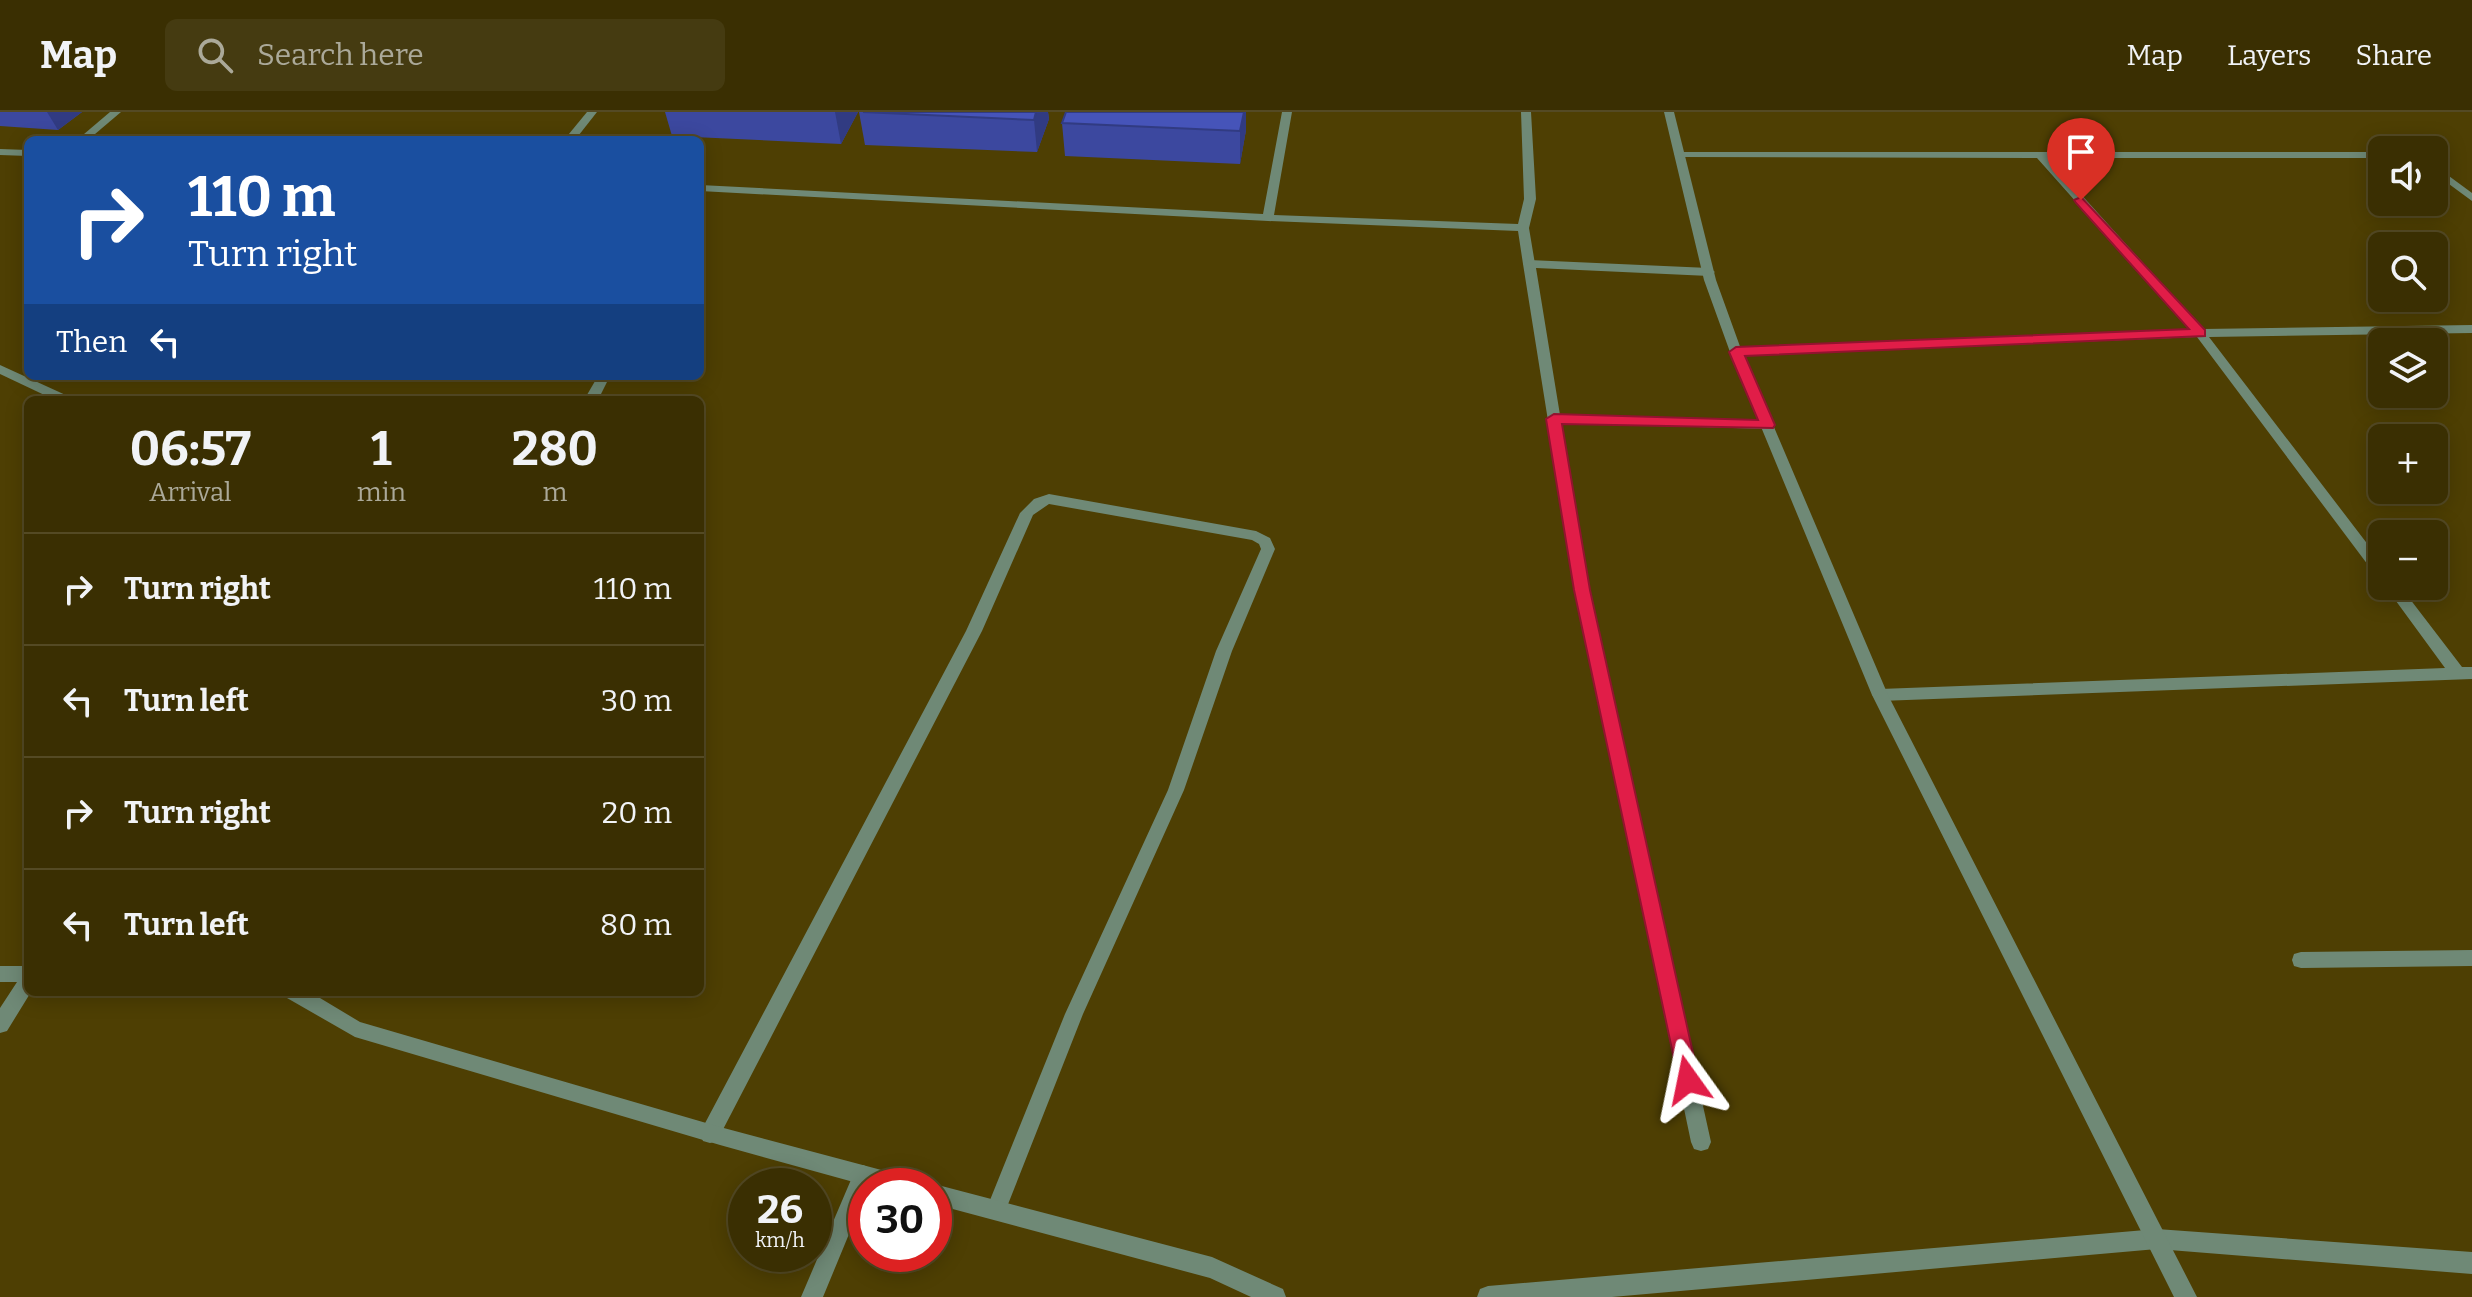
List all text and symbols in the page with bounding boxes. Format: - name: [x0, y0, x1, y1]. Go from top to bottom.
- search box: [165, 19, 725, 91]
- text: Map: [40, 32, 117, 78]
- icon: search: [193, 33, 237, 77]
- text: Search here: [257, 37, 424, 73]
- text: Map: [2126, 39, 2183, 72]
- text: Layers: [2227, 39, 2311, 72]
- text: Share: [2355, 39, 2432, 72]
- pin: [2047, 118, 2115, 200]
- icon: arrive: [2059, 130, 2103, 174]
- map controls: [2368, 136, 2448, 600]
- button: sound: [2368, 136, 2448, 216]
- text: 110 m: [188, 164, 335, 231]
- icon: right: [56, 168, 160, 272]
- text: Turn right: [188, 232, 357, 276]
- button: search: [2368, 232, 2448, 312]
- icon: left: [143, 320, 187, 364]
- text: Then: [56, 324, 127, 360]
- button: layers: [2368, 328, 2448, 408]
- text: 06:57: [130, 420, 251, 478]
- text: 1: [371, 420, 392, 478]
- text: 280: [512, 420, 598, 478]
- button: +: [2368, 424, 2448, 504]
- text: Arrival: [149, 477, 232, 508]
- text: min: [357, 477, 406, 508]
- text: m: [543, 477, 567, 508]
- button: −: [2368, 520, 2448, 600]
- icon: right: [56, 567, 100, 611]
- text: Turn right: [124, 571, 271, 607]
- text: 110 m: [594, 571, 672, 607]
- icon: left: [56, 679, 100, 723]
- text: Turn left: [124, 683, 249, 719]
- text: 30 m: [601, 683, 672, 719]
- icon: right: [56, 791, 100, 835]
- text: Turn right: [124, 795, 271, 831]
- text: 20 m: [602, 795, 672, 831]
- icon: left: [56, 903, 100, 947]
- text: Turn left: [124, 907, 249, 943]
- text: 80 m: [600, 907, 672, 943]
- position arrow: [1646, 1038, 1730, 1122]
- speed limit sign: 30: [848, 1168, 952, 1272]
- text: 26: [757, 1186, 803, 1234]
- text: km/h: [755, 1228, 805, 1252]

